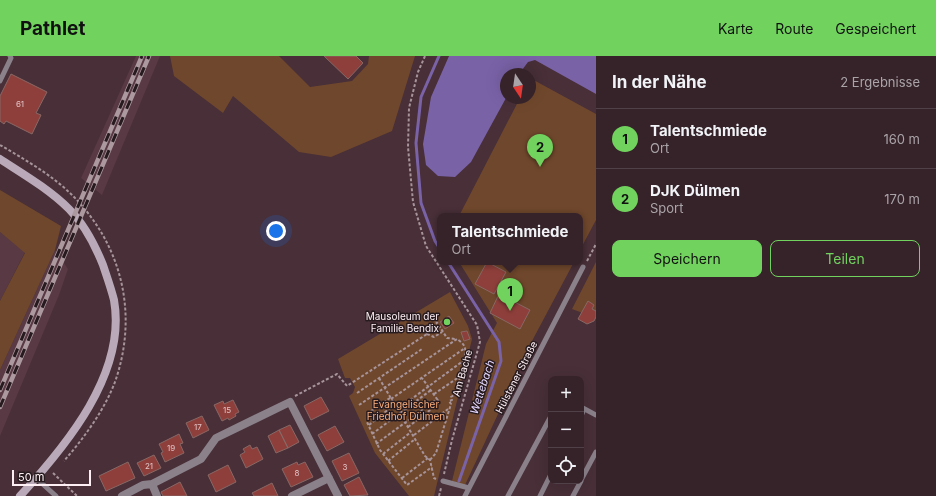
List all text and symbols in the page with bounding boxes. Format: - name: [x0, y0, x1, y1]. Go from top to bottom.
- text: Pathlet: [20, 17, 85, 40]
- text: Karte: [718, 20, 753, 37]
- text: Route: [775, 20, 813, 37]
- text: Gespeichert: [835, 20, 916, 37]
- north arrow: [500, 68, 536, 104]
- text: In der Nähe: [612, 72, 707, 92]
- text: 2 Ergebnisse: [840, 74, 920, 90]
- house number: 61: [16, 99, 24, 109]
- text: Talentschmiede: [650, 121, 767, 140]
- text: 1: [622, 131, 628, 147]
- text: 160 m: [883, 131, 920, 147]
- pin: 2: [527, 134, 553, 167]
- text: Ort: [650, 140, 669, 156]
- text: DJK Dülmen: [650, 181, 740, 200]
- text: 2: [621, 191, 629, 207]
- text: 170 m: [884, 191, 920, 207]
- text: Sport: [650, 200, 683, 216]
- popup: [437, 213, 583, 265]
- your location: [266, 221, 286, 241]
- text: Talentschmiede: [452, 222, 569, 241]
- button: Speichern: [612, 240, 762, 277]
- button: Teilen: [770, 240, 920, 277]
- text: Ort: [452, 241, 471, 257]
- pin: 1: [497, 278, 523, 311]
- place label: Mausoleum der Familie Bendix: [366, 310, 440, 334]
- marker: Mausoleum der Familie Bendix: [442, 317, 452, 327]
- street label: Hülstener Straße: [493, 339, 539, 415]
- street label: Am Bache: [450, 348, 474, 398]
- water label: Wettebach: [467, 358, 497, 416]
- map controls: [548, 376, 584, 484]
- button: +: [548, 376, 584, 412]
- park label: Evangelischer Friedhof Dülmen: [367, 398, 445, 422]
- house number: 15: [223, 405, 231, 415]
- button: −: [548, 412, 584, 448]
- house number: 17: [194, 422, 202, 432]
- house number: 19: [167, 443, 175, 453]
- button: locate: [548, 448, 584, 484]
- house number: 21: [145, 461, 153, 471]
- house number: 3: [343, 462, 348, 472]
- scale bar: [12, 468, 91, 487]
- house number: 8: [295, 468, 300, 478]
- text: 50 m: [18, 470, 44, 484]

